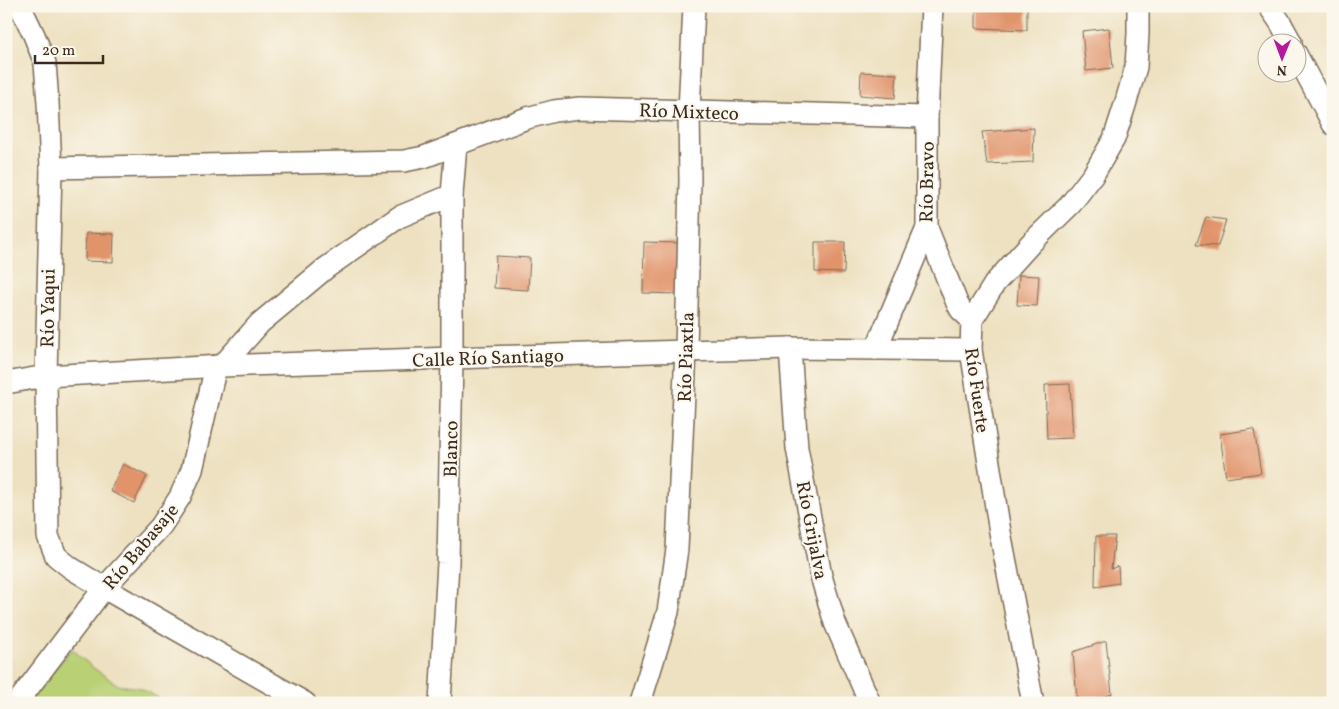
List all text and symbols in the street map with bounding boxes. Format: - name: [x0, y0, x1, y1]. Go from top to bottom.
- scale bar: [35, 32, 102, 64]
- north arrow: [1256, 32, 1306, 82]
- text: 20 m: [42, 41, 75, 62]
- text: N: [1277, 60, 1287, 79]
- street label: Río Mixteco: [638, 98, 739, 128]
- street label: Río Bravo: [914, 141, 942, 223]
- street label: Río Yaqui: [35, 268, 63, 348]
- street label: Río Piaxtla: [672, 311, 702, 403]
- street label: Calle Río Santiago: [412, 343, 564, 375]
- street label: Río Fuerte: [957, 346, 995, 435]
- street label: Blanco: [439, 420, 465, 478]
- street label: Río Grijalva: [789, 479, 833, 582]
- street label: Río Babasaje: [98, 498, 185, 596]

